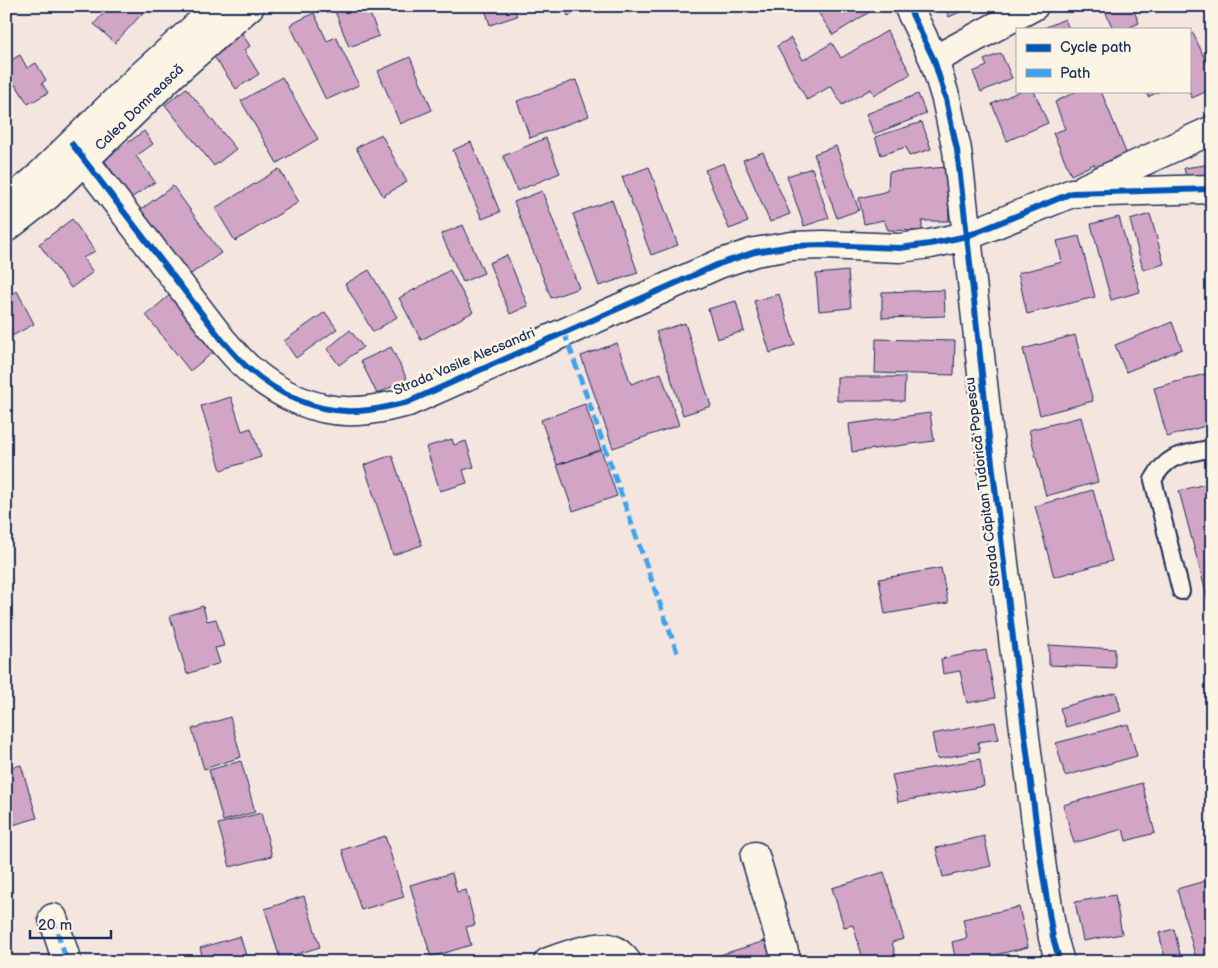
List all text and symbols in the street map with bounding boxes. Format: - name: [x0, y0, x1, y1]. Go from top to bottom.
- legend: [1016, 28, 1190, 92]
- text: Cycle path: [1060, 38, 1131, 57]
- street label: Calea Domnească: [91, 61, 187, 154]
- text: Path: [1060, 64, 1090, 83]
- street label: Strada Vasile Alecsandri: [391, 324, 537, 399]
- street label: Strada Căpitan Tudorică Popescu: [961, 376, 1004, 588]
- scale bar: [30, 908, 111, 940]
- text: 20 m: [38, 916, 72, 935]

